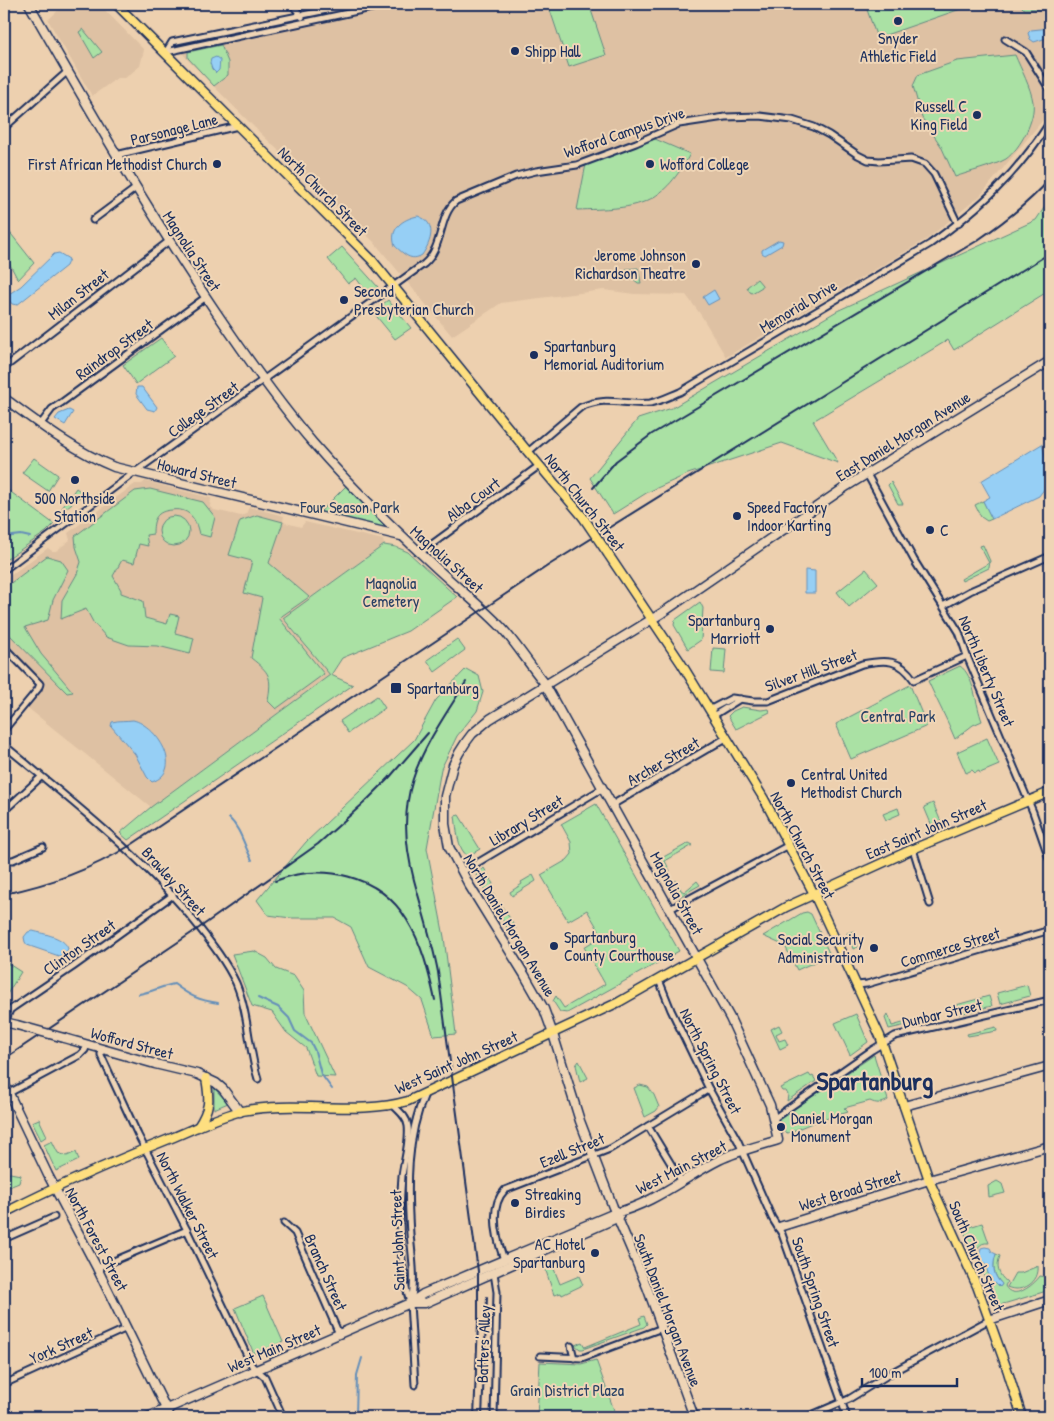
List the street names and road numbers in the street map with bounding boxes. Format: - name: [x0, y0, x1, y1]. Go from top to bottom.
- street label: Wofford Campus Drive: [561, 101, 688, 163]
- street label: Parsonage Lane: [128, 107, 221, 150]
- street label: North Church Street: [273, 141, 373, 241]
- street label: Magnolia Street: [158, 207, 226, 296]
- street label: Milan Street: [43, 263, 113, 325]
- street label: Memorial Drive: [755, 274, 842, 338]
- street label: Raindrop Street: [71, 313, 158, 385]
- street label: College Street: [163, 375, 243, 442]
- street label: East Daniel Morgan Avenue: [832, 385, 975, 486]
- street label: North Church Street: [540, 448, 631, 556]
- street label: Howard Street: [155, 453, 239, 494]
- street label: Alba Court: [441, 472, 505, 526]
- street label: Magnolia Street: [406, 520, 489, 598]
- street label: North Liberty Street: [954, 612, 1021, 730]
- street label: Silver Hill Street: [762, 643, 861, 697]
- street label: Archer Street: [623, 731, 704, 791]
- street label: North Church Street: [765, 787, 841, 903]
- street label: Library Street: [485, 789, 567, 851]
- street label: East Saint John Street: [862, 793, 990, 864]
- street label: Brawley Street: [137, 842, 211, 921]
- street label: Magnolia Street: [645, 848, 709, 939]
- street label: North Daniel Morgan Avenue: [459, 849, 562, 1001]
- street label: Clinton Street: [38, 914, 120, 980]
- street label: Commerce Street: [898, 921, 1003, 973]
- street label: Dunbar Street: [900, 993, 985, 1033]
- street label: North Spring Street: [675, 1004, 747, 1118]
- street label: Wofford Street: [88, 1021, 176, 1065]
- street label: West Saint John Street: [391, 1025, 521, 1099]
- street label: Ezell Street: [536, 1127, 608, 1173]
- street label: West Main Street: [632, 1134, 731, 1199]
- street label: North Walker Street: [152, 1148, 225, 1263]
- street label: West Broad Street: [796, 1164, 904, 1216]
- street label: North Forest Street: [60, 1183, 134, 1295]
- street label: Saint John Street: [384, 1189, 410, 1291]
- street label: South Church Street: [944, 1197, 1010, 1315]
- street label: Branch Street: [299, 1230, 353, 1314]
- street label: South Daniel Morgan Avenue: [629, 1230, 708, 1390]
- street label: South Spring Street: [787, 1234, 845, 1351]
- street label: Batters' Alley: [471, 1304, 495, 1383]
- street label: West Main Street: [224, 1318, 324, 1377]
- street label: York Street: [26, 1321, 97, 1369]

